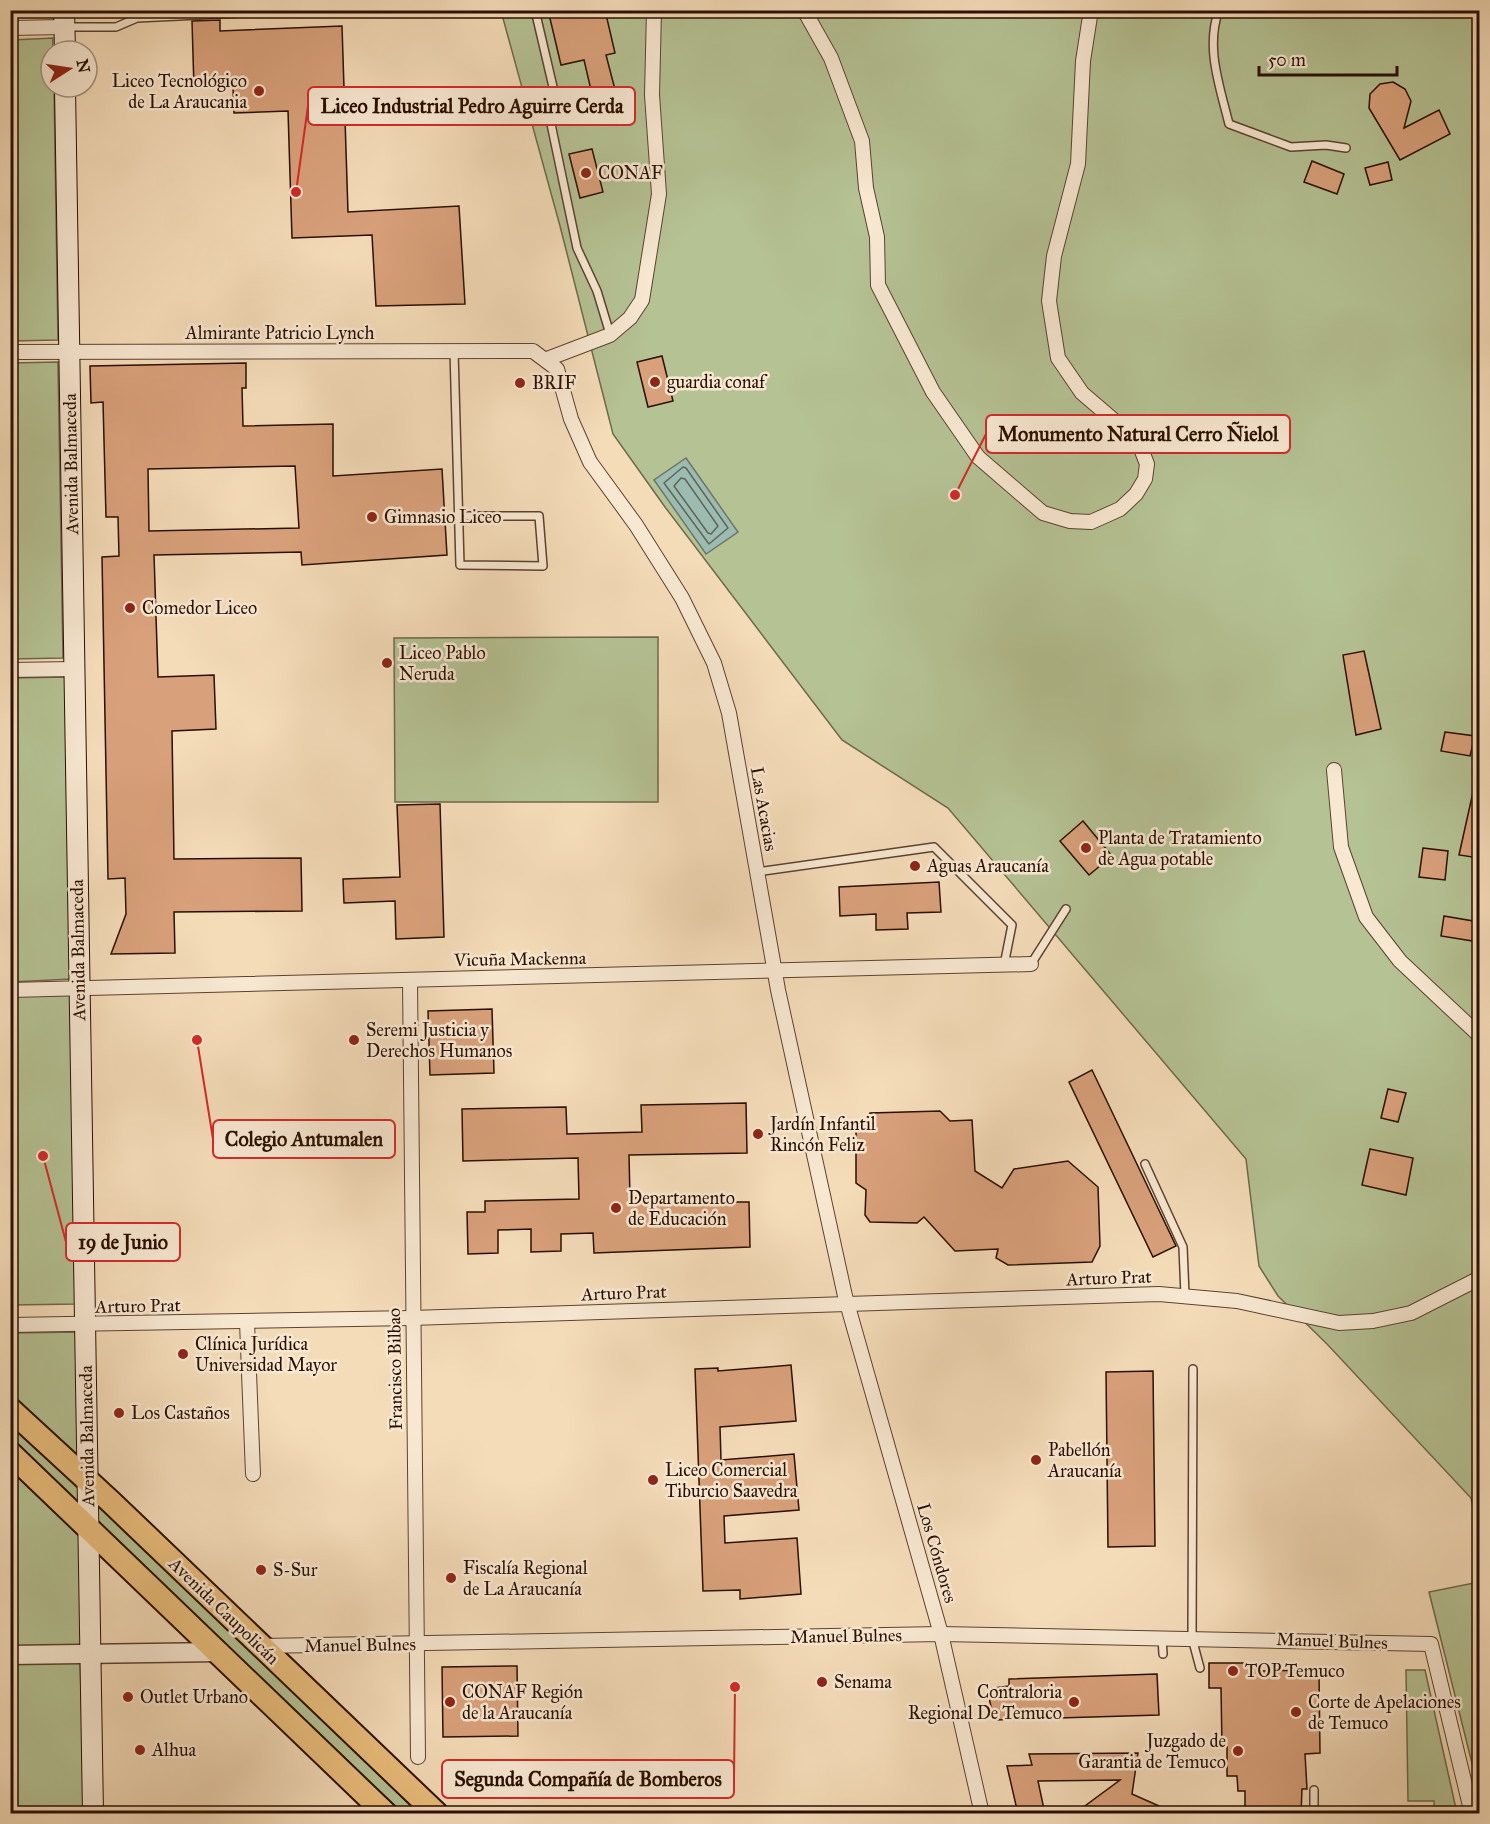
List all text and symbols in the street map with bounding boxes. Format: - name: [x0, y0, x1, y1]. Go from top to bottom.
- north arrow: [39, 39, 99, 99]
- scale bar: [1259, 39, 1397, 77]
- text: 50 m: [1268, 49, 1306, 71]
- text: N: [72, 57, 94, 75]
- place label: Liceo Tecnológico de La Araucania: [112, 70, 247, 113]
- marker: Liceo Tecnológico de La Araucania: [252, 84, 266, 98]
- callout: Liceo Industrial Pedro Aguirre Cerda: [308, 87, 635, 125]
- text: Liceo Industrial Pedro Aguirre Cerda: [321, 94, 624, 119]
- place label: CONAF: [598, 162, 663, 184]
- marker: CONAF: [579, 166, 593, 180]
- street label: Almirante Patricio Lynch: [185, 322, 374, 344]
- place label: guardia conaf: [667, 371, 768, 394]
- place label: BRIF: [532, 372, 576, 394]
- marker: guardia conaf: [648, 375, 662, 389]
- marker: BRIF: [513, 376, 527, 390]
- street label: Avenida Balmaceda: [59, 393, 83, 536]
- callout: Monumento Natural Cerro Ñielol: [986, 415, 1290, 453]
- text: Monumento Natural Cerro Ñielol: [998, 421, 1279, 446]
- place label: Gimnasio Liceo: [384, 506, 502, 528]
- marker: Gimnasio Liceo: [365, 510, 379, 524]
- place label: Comedor Liceo: [142, 597, 257, 619]
- marker: Comedor Liceo: [123, 601, 137, 615]
- place label: Liceo Pablo Neruda: [399, 642, 486, 685]
- marker: Liceo Pablo Neruda: [380, 656, 394, 670]
- street label: Las Acacias: [746, 765, 782, 853]
- place label: Planta de Tratamiento de Agua potable: [1098, 827, 1262, 871]
- marker: Planta de Tratamiento de Agua potable: [1079, 841, 1093, 855]
- place label: Aguas Araucanía: [926, 855, 1049, 878]
- marker: Aguas Araucanía: [908, 859, 922, 873]
- street label: Avenida Balmaceda: [66, 879, 90, 1022]
- street label: Vicuña Mackenna: [453, 947, 587, 971]
- place label: Seremi Justicia y Derechos Humanos: [366, 1019, 512, 1062]
- marker: Seremi Justicia y Derechos Humanos: [347, 1033, 361, 1047]
- place label: Jardín Infantil Rincón Feliz: [768, 1113, 876, 1156]
- callout: Colegio Antumalen: [213, 1120, 395, 1158]
- text: Colegio Antumalen: [225, 1127, 383, 1152]
- marker: Jardín Infantil Rincón Feliz: [751, 1127, 765, 1141]
- place label: Departamento de Educación: [628, 1187, 735, 1230]
- marker: Departamento de Educación: [609, 1201, 623, 1215]
- callout: 19 de Junio: [66, 1223, 180, 1261]
- text: 19 de Junio: [78, 1230, 168, 1256]
- street label: Arturo Prat: [1065, 1265, 1153, 1291]
- street label: Arturo Prat: [580, 1280, 668, 1306]
- street label: Arturo Prat: [94, 1294, 182, 1318]
- street label: Francisco Bilbao: [383, 1308, 407, 1430]
- place label: Clínica Jurídica Universidad Mayor: [195, 1333, 337, 1376]
- marker: Clínica Jurídica Universidad Mayor: [176, 1347, 190, 1361]
- street label: Avenida Balmaceda: [75, 1365, 99, 1508]
- place label: Los Castaños: [131, 1402, 230, 1424]
- marker: Los Castaños: [112, 1406, 126, 1420]
- place label: Pabellón Araucanía: [1047, 1439, 1122, 1482]
- marker: Pabellón Araucanía: [1029, 1453, 1043, 1467]
- place label: Liceo Comercial Tiburcio Saavedra: [665, 1459, 798, 1502]
- marker: Liceo Comercial Tiburcio Saavedra: [646, 1473, 660, 1487]
- street label: Los Cóndores: [912, 1500, 962, 1606]
- street label: Avenida Caupolicán: [164, 1552, 284, 1669]
- place label: Fiscalía Regional de La Araucanía: [463, 1557, 588, 1600]
- place label: S-Sur: [273, 1559, 318, 1581]
- marker: S-Sur: [254, 1563, 268, 1577]
- marker: Fiscalía Regional de La Araucanía: [444, 1571, 458, 1585]
- street label: Manuel Bulnes: [790, 1624, 902, 1648]
- street label: Manuel Bulnes: [1276, 1628, 1388, 1654]
- street label: Manuel Bulnes: [304, 1633, 416, 1657]
- place label: TOP Temuco: [1245, 1660, 1345, 1682]
- marker: TOP Temuco: [1226, 1664, 1240, 1678]
- place label: Senama: [834, 1671, 892, 1693]
- marker: Senama: [815, 1675, 829, 1689]
- place label: CONAF Región de la Araucanía: [462, 1681, 583, 1724]
- place label: Contraloria Regional De Temuco: [908, 1681, 1062, 1725]
- place label: Outlet Urbano: [140, 1686, 248, 1708]
- marker: Outlet Urbano: [121, 1690, 135, 1704]
- place label: Corte de Apelaciones de Temuco: [1308, 1691, 1461, 1734]
- marker: CONAF Región de la Araucanía: [443, 1695, 457, 1709]
- marker: Contraloria Regional De Temuco: [1067, 1695, 1081, 1709]
- marker: Corte de Apelaciones de Temuco: [1289, 1705, 1303, 1719]
- place label: Juzgado de Garantia de Temuco: [1078, 1730, 1226, 1773]
- place label: Alhua: [151, 1739, 196, 1761]
- marker: Alhua: [133, 1743, 147, 1757]
- marker: Juzgado de Garantia de Temuco: [1231, 1744, 1245, 1758]
- callout: Segunda Compañía de Bomberos: [442, 1760, 734, 1798]
- text: Segunda Compañía de Bomberos: [454, 1767, 722, 1792]

